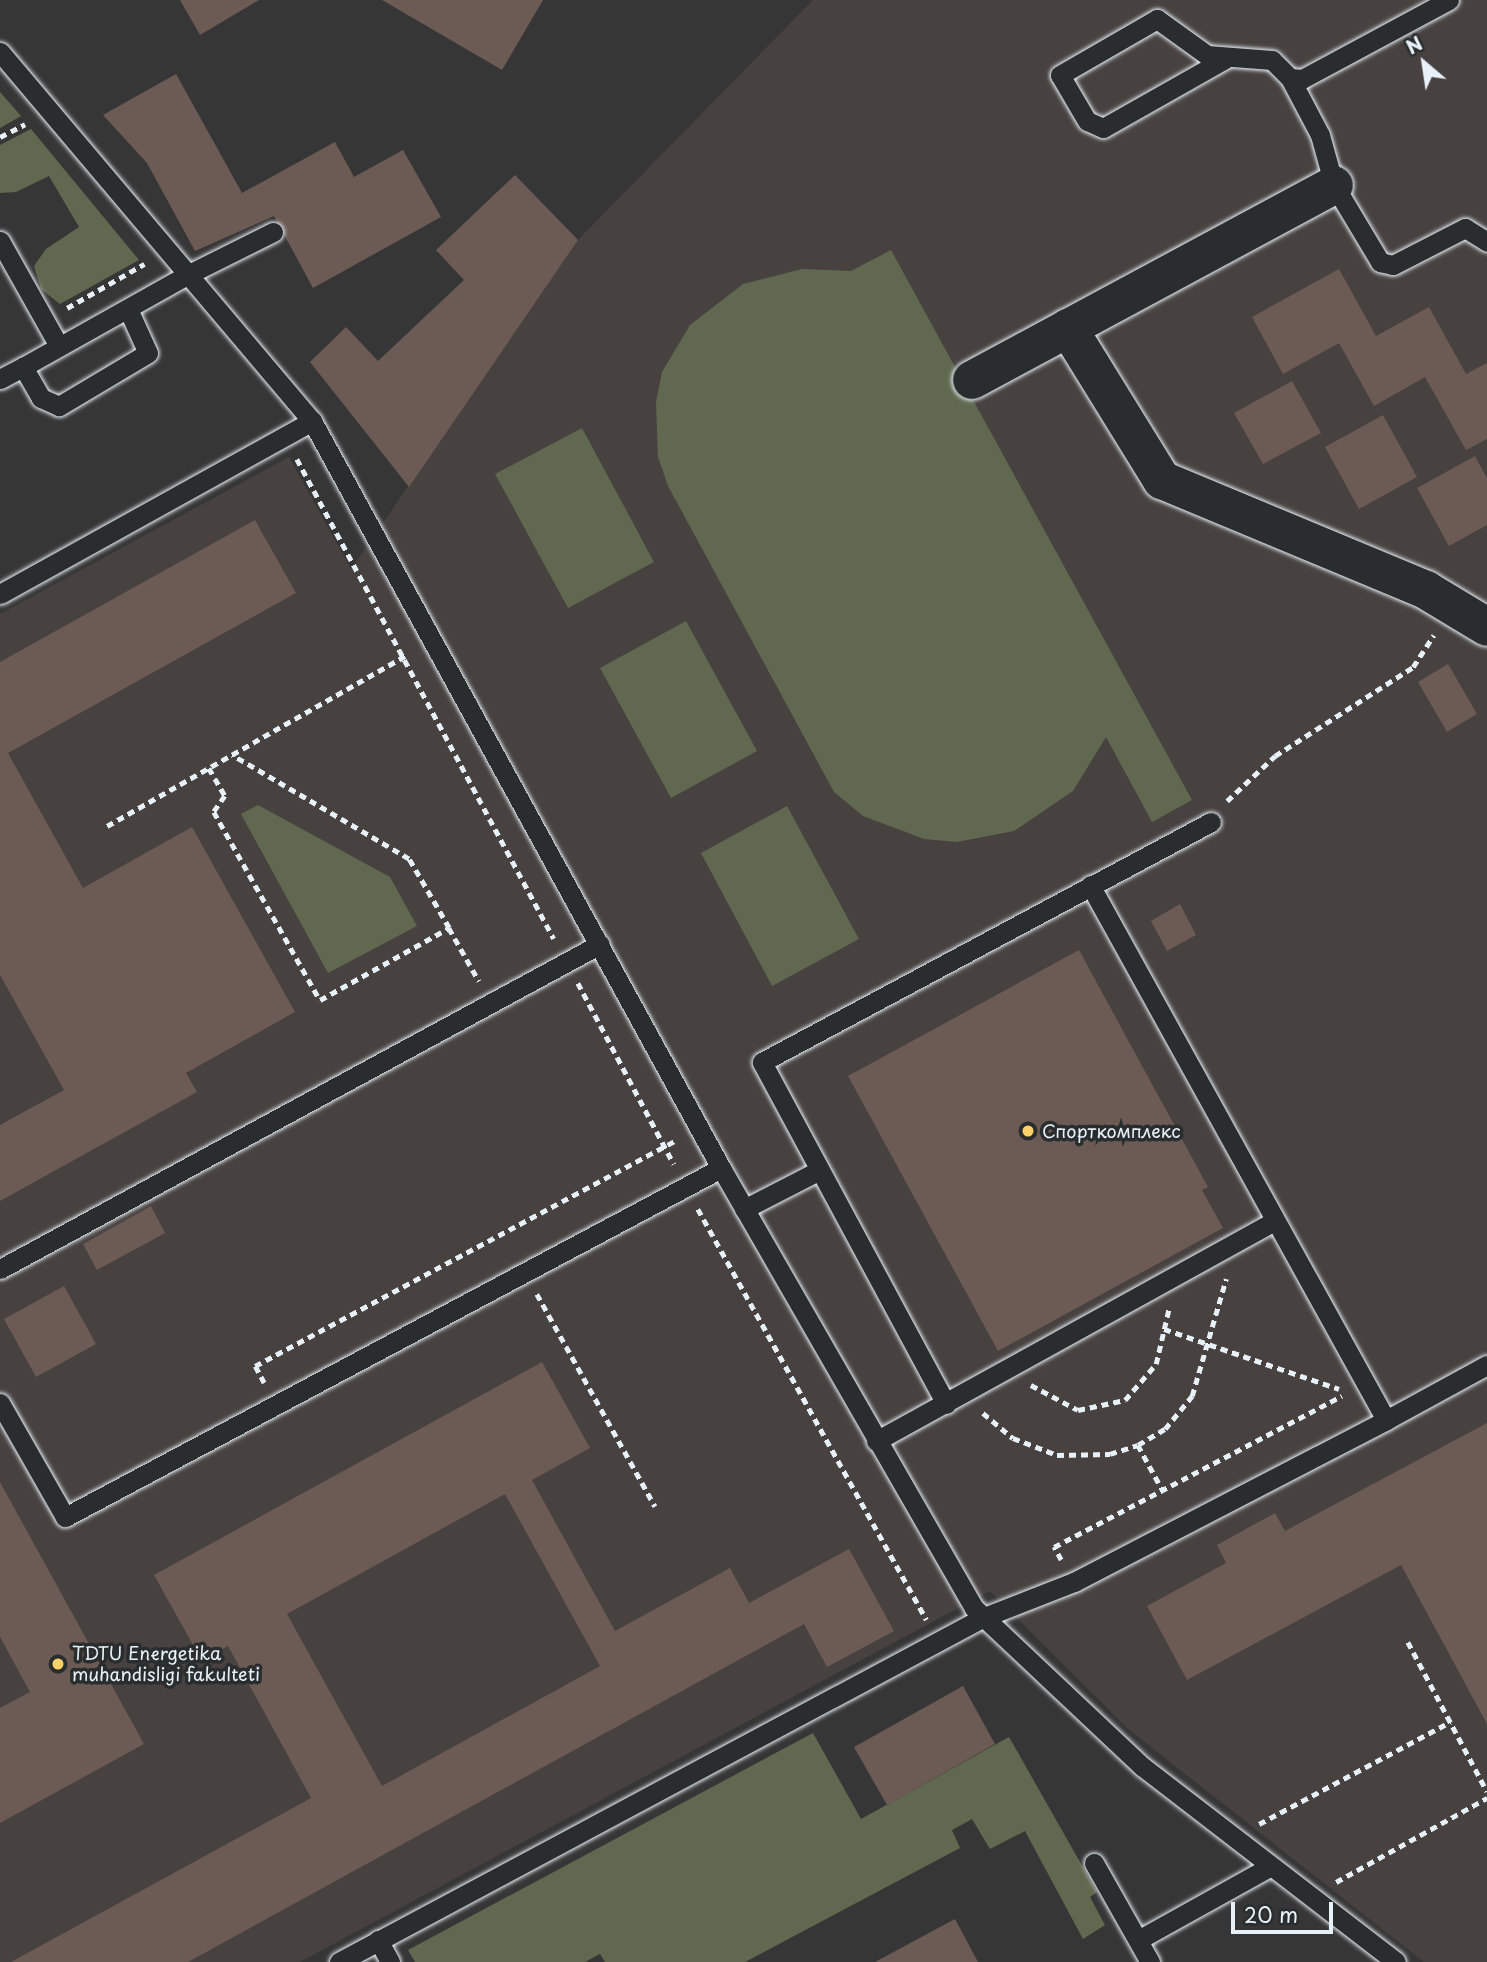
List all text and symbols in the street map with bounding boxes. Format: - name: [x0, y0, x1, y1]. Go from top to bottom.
- north arrow: [1389, 28, 1459, 98]
- text: N: [1400, 29, 1427, 61]
- place label: Спорткомплекс: [1042, 1120, 1181, 1142]
- marker: Спорткомплекс: [1020, 1123, 1036, 1139]
- place label: TDTU Energetika muhandisligi fakulteti: [72, 1643, 260, 1686]
- marker: TDTU Energetika muhandisligi fakulteti: [50, 1656, 66, 1672]
- scale bar: [1235, 1888, 1336, 1932]
- text: 20 m: [1244, 1898, 1298, 1930]

